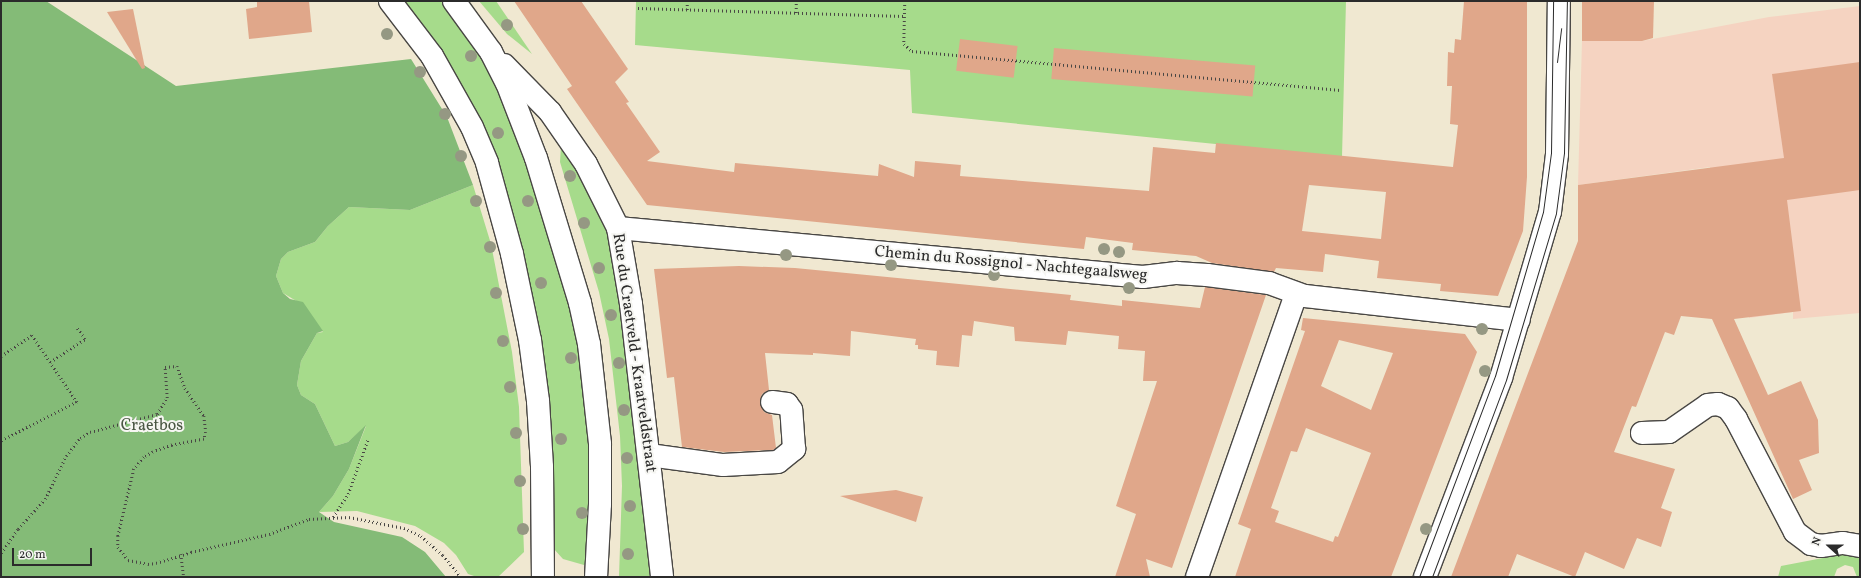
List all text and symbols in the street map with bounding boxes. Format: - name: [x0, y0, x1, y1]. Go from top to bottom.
- street label: Rue du Craetveld - Kraatveldstraat: [608, 232, 660, 474]
- street label: Chemin du Rossignol - Nachtegaalsweg: [873, 242, 1149, 286]
- park label: Craetbos: [121, 416, 183, 436]
- north arrow: [1809, 526, 1849, 566]
- text: N: [1809, 535, 1826, 548]
- scale bar: [14, 540, 94, 566]
- text: 20 m: [19, 547, 46, 563]

